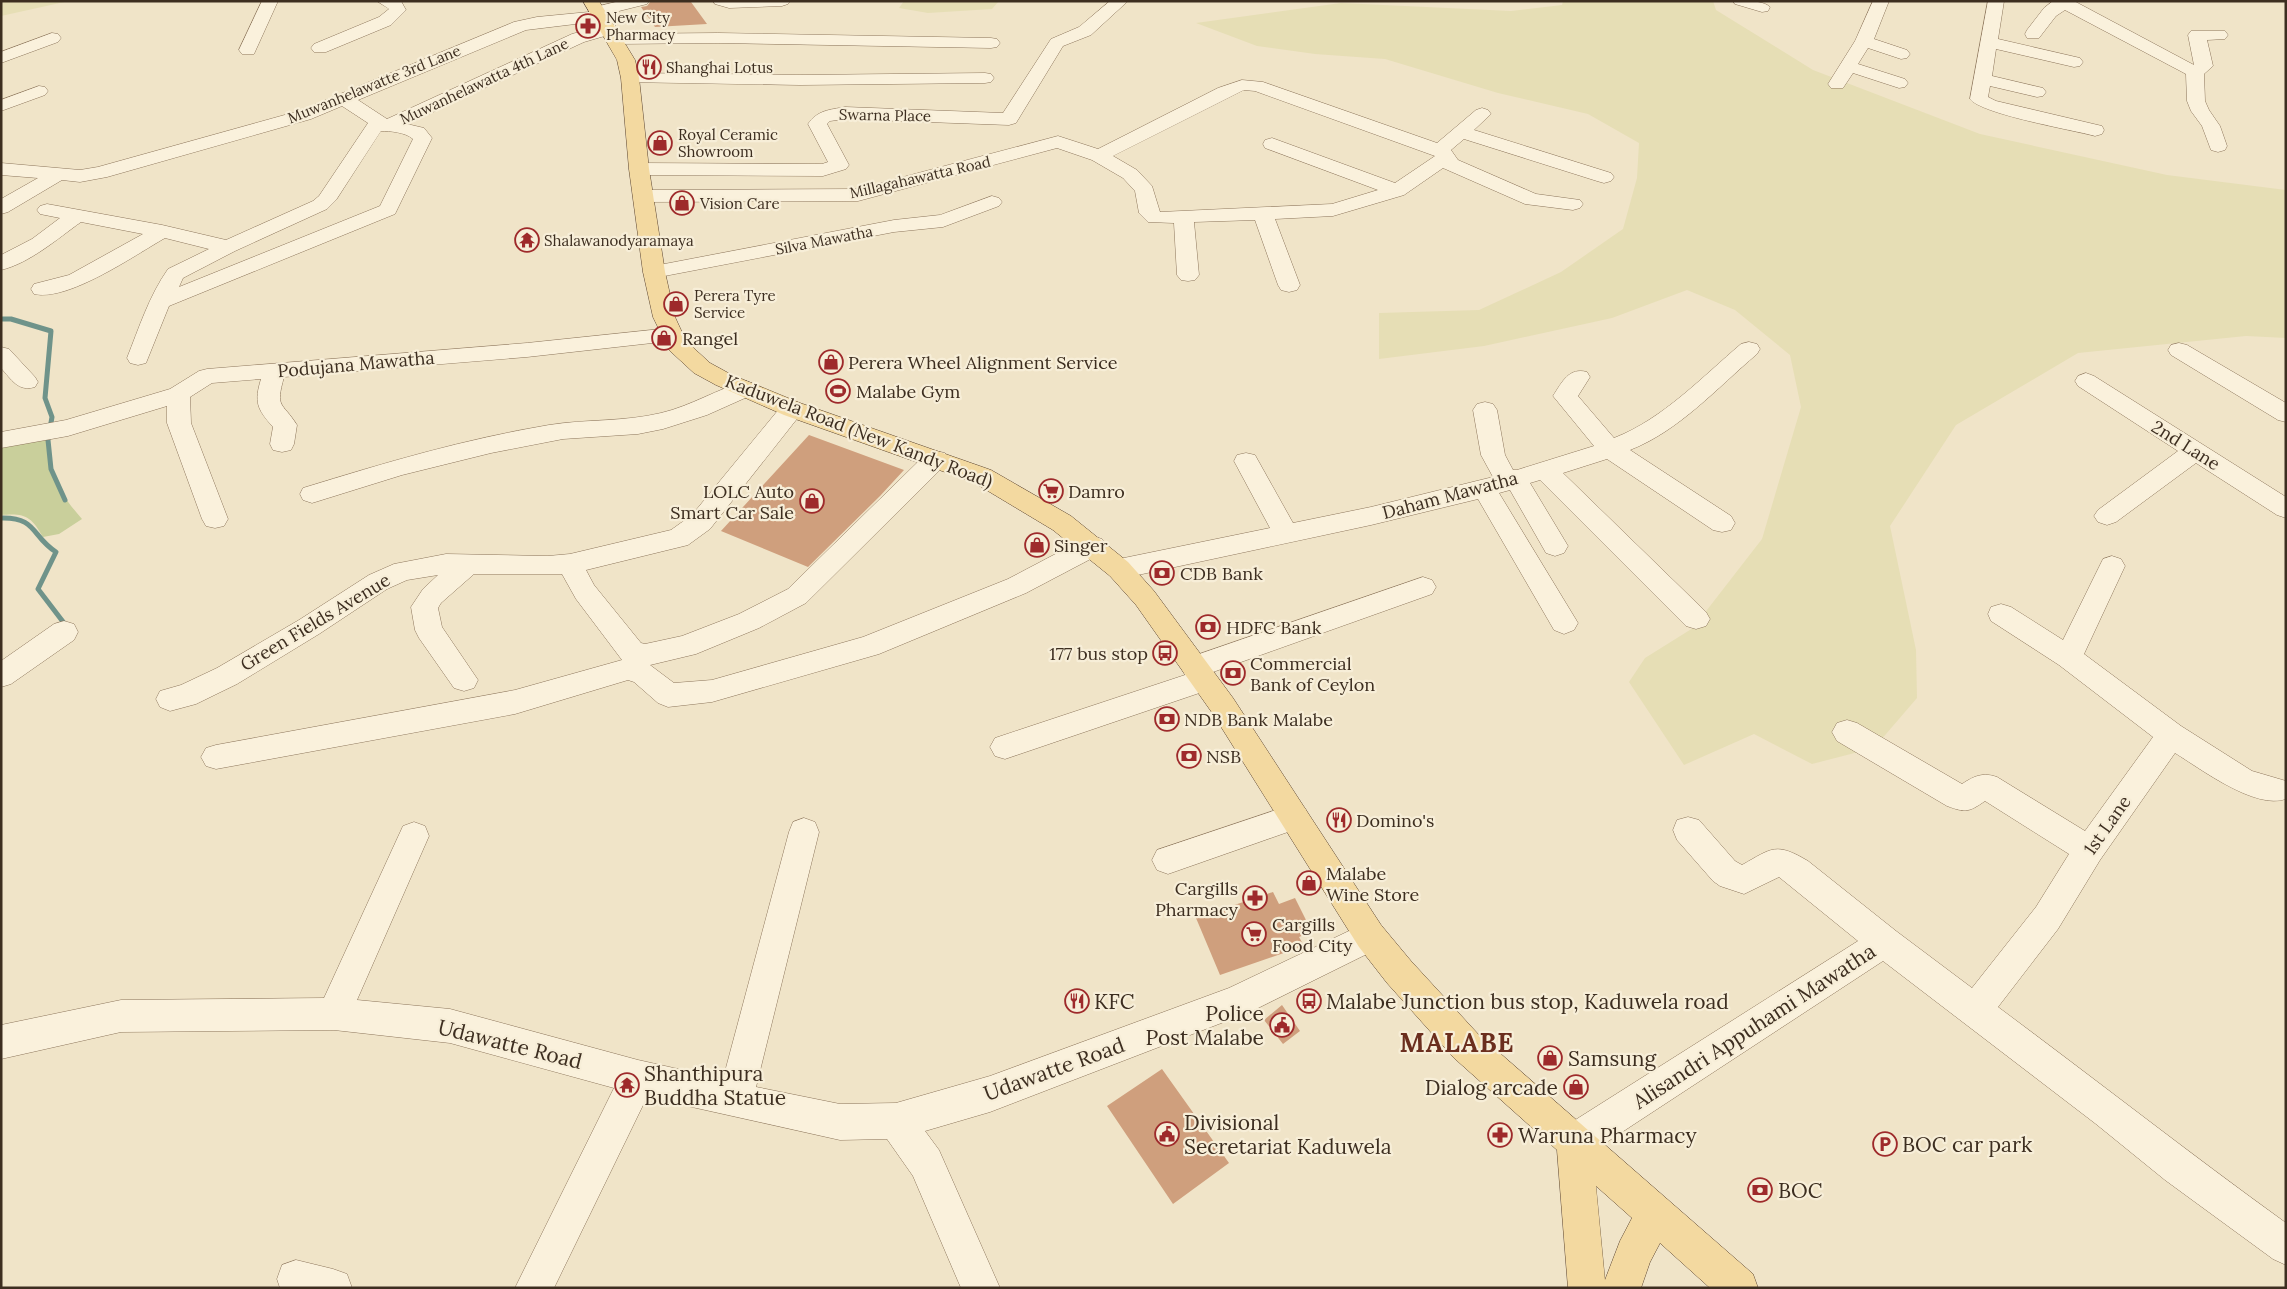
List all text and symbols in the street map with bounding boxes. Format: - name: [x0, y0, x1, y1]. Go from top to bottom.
- place label: New City Pharmacy: [606, 8, 675, 44]
- pharmacy icon: New City Pharmacy: [575, 13, 601, 39]
- street label: Muwanhelawatta 4th Lane: [397, 34, 571, 128]
- street label: Muwanhelawatte 3rd Lane: [285, 41, 463, 127]
- restaurant icon: Shanghai Lotus: [636, 54, 662, 80]
- place label: Shanghai Lotus: [666, 58, 773, 77]
- street label: Swarna Place: [839, 105, 931, 125]
- place label: Royal Ceramic Showroom: [678, 125, 778, 161]
- shop icon: Royal Ceramic Showroom: [647, 130, 673, 156]
- street label: Millagahawatta Road: [848, 152, 992, 202]
- shop icon: Vision Care: [669, 190, 695, 216]
- place label: Vision Care: [699, 194, 780, 213]
- street label: Silva Mawatha: [774, 221, 875, 259]
- temple icon: Shalawanodyaramaya: [514, 227, 540, 253]
- place label: Shalawanodyaramaya: [544, 231, 694, 250]
- place label: Perera Tyre Service: [694, 286, 776, 322]
- shop icon: Perera Tyre Service: [663, 291, 689, 317]
- shop icon: Rangel: [651, 325, 677, 351]
- place label: Rangel: [682, 327, 738, 350]
- street label: Podujana Mawatha: [276, 346, 436, 382]
- shop icon: Perera Wheel Alignment Service: [818, 349, 844, 375]
- place label: Perera Wheel Alignment Service: [848, 351, 1118, 374]
- street label: Kaduwela Road (New Kandy Road): [722, 369, 996, 493]
- sports icon: Malabe Gym: [825, 378, 851, 404]
- place label: Malabe Gym: [856, 380, 960, 403]
- street label: 2nd Lane: [2147, 415, 2225, 475]
- street label: Daham Mawatha: [1380, 466, 1520, 524]
- supermarket icon: Damro: [1038, 478, 1064, 504]
- place label: LOLC Auto Smart Car Sale: [670, 480, 794, 524]
- place label: Damro: [1068, 480, 1125, 503]
- shop icon: LOLC Auto Smart Car Sale: [799, 488, 825, 514]
- shop icon: Singer: [1024, 532, 1050, 558]
- place label: Singer: [1054, 534, 1108, 557]
- bank icon: CDB Bank: [1149, 560, 1175, 586]
- place label: CDB Bank: [1180, 562, 1263, 585]
- street label: Green Fields Avenue: [236, 568, 394, 676]
- bank icon: HDFC Bank: [1195, 614, 1221, 640]
- place label: HDFC Bank: [1226, 616, 1322, 639]
- bus stop icon: 177 bus stop: [1152, 640, 1178, 666]
- place label: 177 bus stop: [1049, 642, 1148, 665]
- place label: Commercial Bank of Ceylon: [1250, 652, 1375, 696]
- bank icon: Commercial Bank of Ceylon: [1220, 660, 1246, 686]
- bank icon: NDB Bank Malabe: [1154, 706, 1180, 732]
- place label: NDB Bank Malabe: [1184, 708, 1333, 731]
- bank icon: NSB: [1176, 743, 1202, 769]
- place label: NSB: [1206, 745, 1241, 768]
- street label: 1st Lane: [2078, 791, 2136, 859]
- restaurant icon: Domino's: [1326, 807, 1352, 833]
- place label: Domino's: [1356, 809, 1434, 832]
- place label: Malabe Wine Store: [1326, 862, 1419, 906]
- shop icon: Malabe Wine Store: [1296, 870, 1322, 896]
- place label: Cargills Pharmacy: [1155, 877, 1238, 921]
- pharmacy icon: Cargills Pharmacy: [1242, 885, 1268, 911]
- place label: Cargills Food City: [1272, 913, 1353, 957]
- supermarket icon: Cargills Food City: [1241, 921, 1267, 947]
- street label: Alisandri Appuhami Mawatha: [1627, 937, 1881, 1115]
- restaurant icon: KFC: [1064, 988, 1090, 1014]
- place label: KFC: [1094, 988, 1135, 1015]
- bus stop icon: Malabe Junction bus stop, Kaduwela road: [1296, 988, 1322, 1014]
- place label: Malabe Junction bus stop, Kaduwela road: [1326, 988, 1729, 1015]
- place label: Police Post Malabe: [1146, 1000, 1264, 1051]
- public building icon: Police Post Malabe: [1269, 1012, 1295, 1038]
- street label: Udawatte Road: [435, 1013, 585, 1075]
- district label: MALABE: [1399, 1026, 1515, 1059]
- street label: Udawatte Road: [980, 1031, 1128, 1107]
- shop icon: Samsung: [1537, 1045, 1563, 1071]
- place label: Samsung: [1568, 1045, 1657, 1072]
- place label: Shanthipura Buddha Statue: [644, 1060, 786, 1111]
- temple icon: Shanthipura Buddha Statue: [614, 1072, 640, 1098]
- place label: Dialog arcade: [1425, 1074, 1558, 1101]
- shop icon: Dialog arcade: [1563, 1074, 1589, 1100]
- place label: Divisional Secretariat Kaduwela: [1184, 1109, 1392, 1160]
- public building icon: Divisional Secretariat Kaduwela: [1154, 1121, 1180, 1147]
- pharmacy icon: Waruna Pharmacy: [1487, 1122, 1513, 1148]
- place label: Waruna Pharmacy: [1518, 1122, 1697, 1149]
- parking icon: BOC car park: [1872, 1131, 1898, 1157]
- place label: BOC car park: [1902, 1131, 2033, 1158]
- bank icon: BOC: [1747, 1177, 1773, 1203]
- place label: BOC: [1778, 1177, 1823, 1204]

